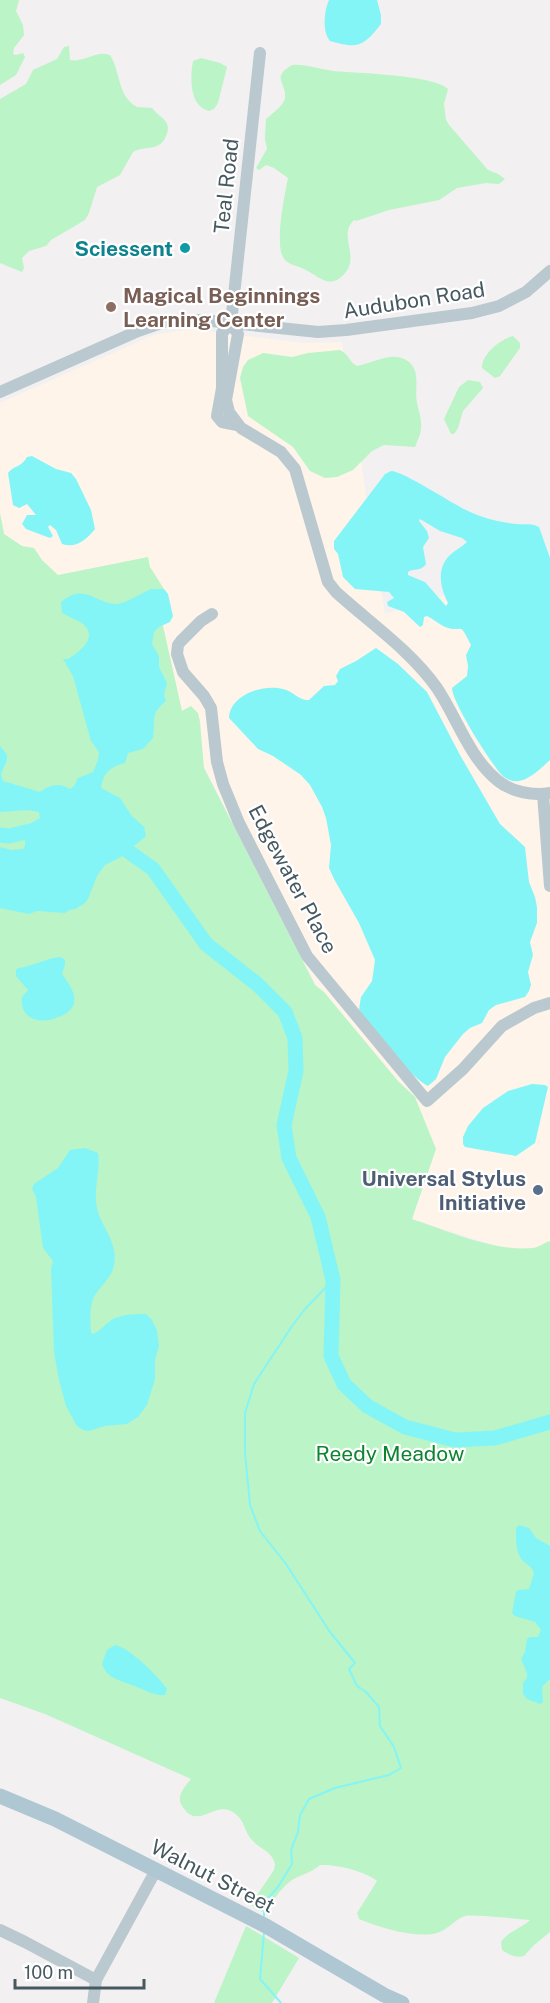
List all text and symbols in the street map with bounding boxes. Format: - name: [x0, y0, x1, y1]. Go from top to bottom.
- street label: Teal Road: [209, 137, 243, 235]
- place label: Sciessent: [74, 236, 173, 261]
- marker: Sciessent: [178, 241, 192, 255]
- street label: Audubon Road: [341, 276, 487, 324]
- place label: Magical Beginnings Learning Center: [123, 283, 320, 332]
- marker: Magical Beginnings Learning Center: [104, 300, 118, 314]
- street label: Edgewater Place: [243, 800, 343, 958]
- place label: Universal Stylus Initiative: [362, 1166, 526, 1215]
- marker: Universal Stylus Initiative: [531, 1183, 545, 1197]
- park label: Reedy Meadow: [316, 1441, 464, 1466]
- street label: Walnut Street: [147, 1834, 279, 1918]
- scale bar: [15, 1952, 144, 1990]
- text: 100 m: [24, 1962, 73, 1983]

